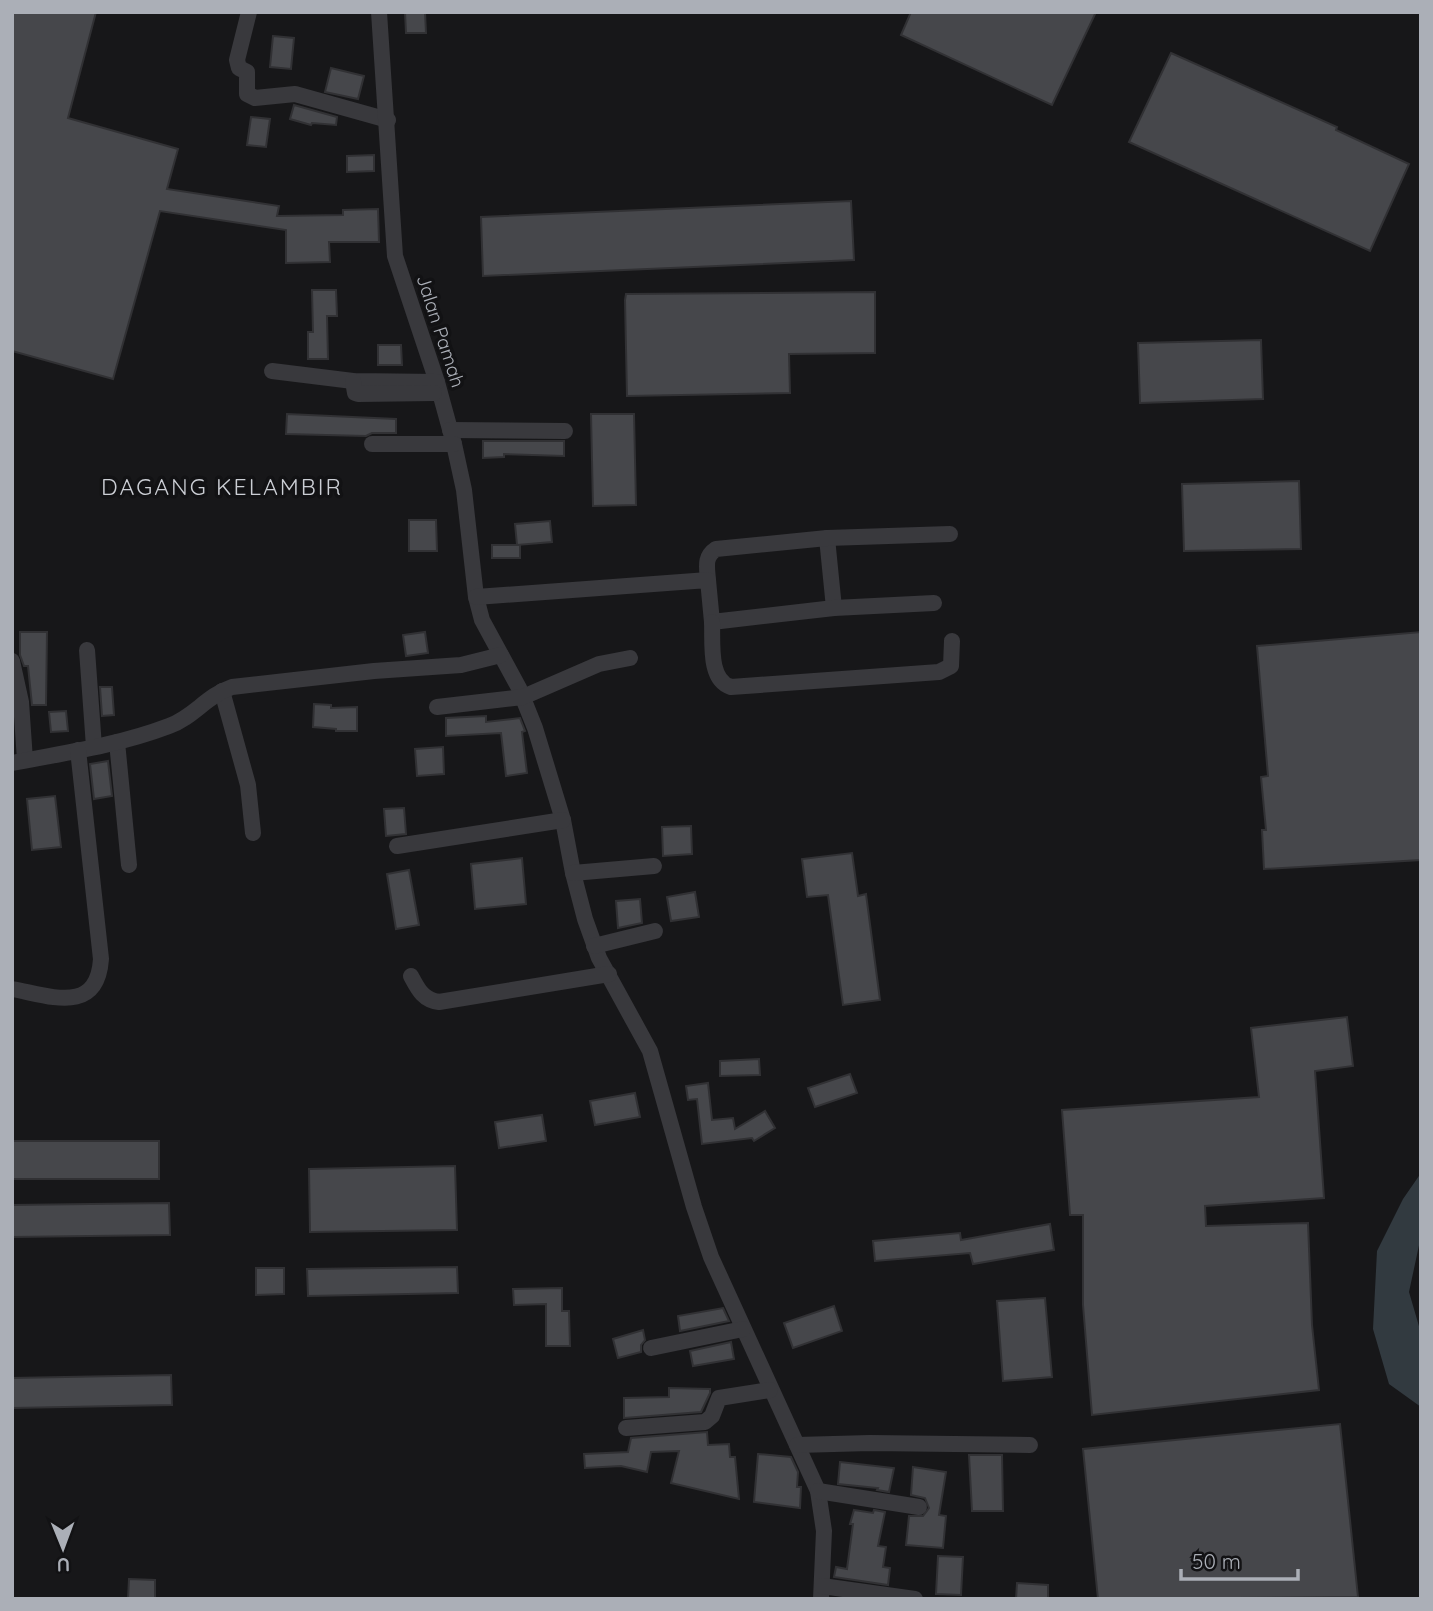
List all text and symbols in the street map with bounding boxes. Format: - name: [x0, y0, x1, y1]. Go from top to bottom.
- street label: Jalan Pamah: [412, 272, 470, 390]
- district label: DAGANG KELAMBIR: [101, 472, 343, 501]
- north arrow: [28, 1513, 98, 1583]
- scale bar: [1181, 1538, 1298, 1582]
- text: 50 m: [1192, 1548, 1241, 1574]
- text: U: [56, 1553, 70, 1577]

